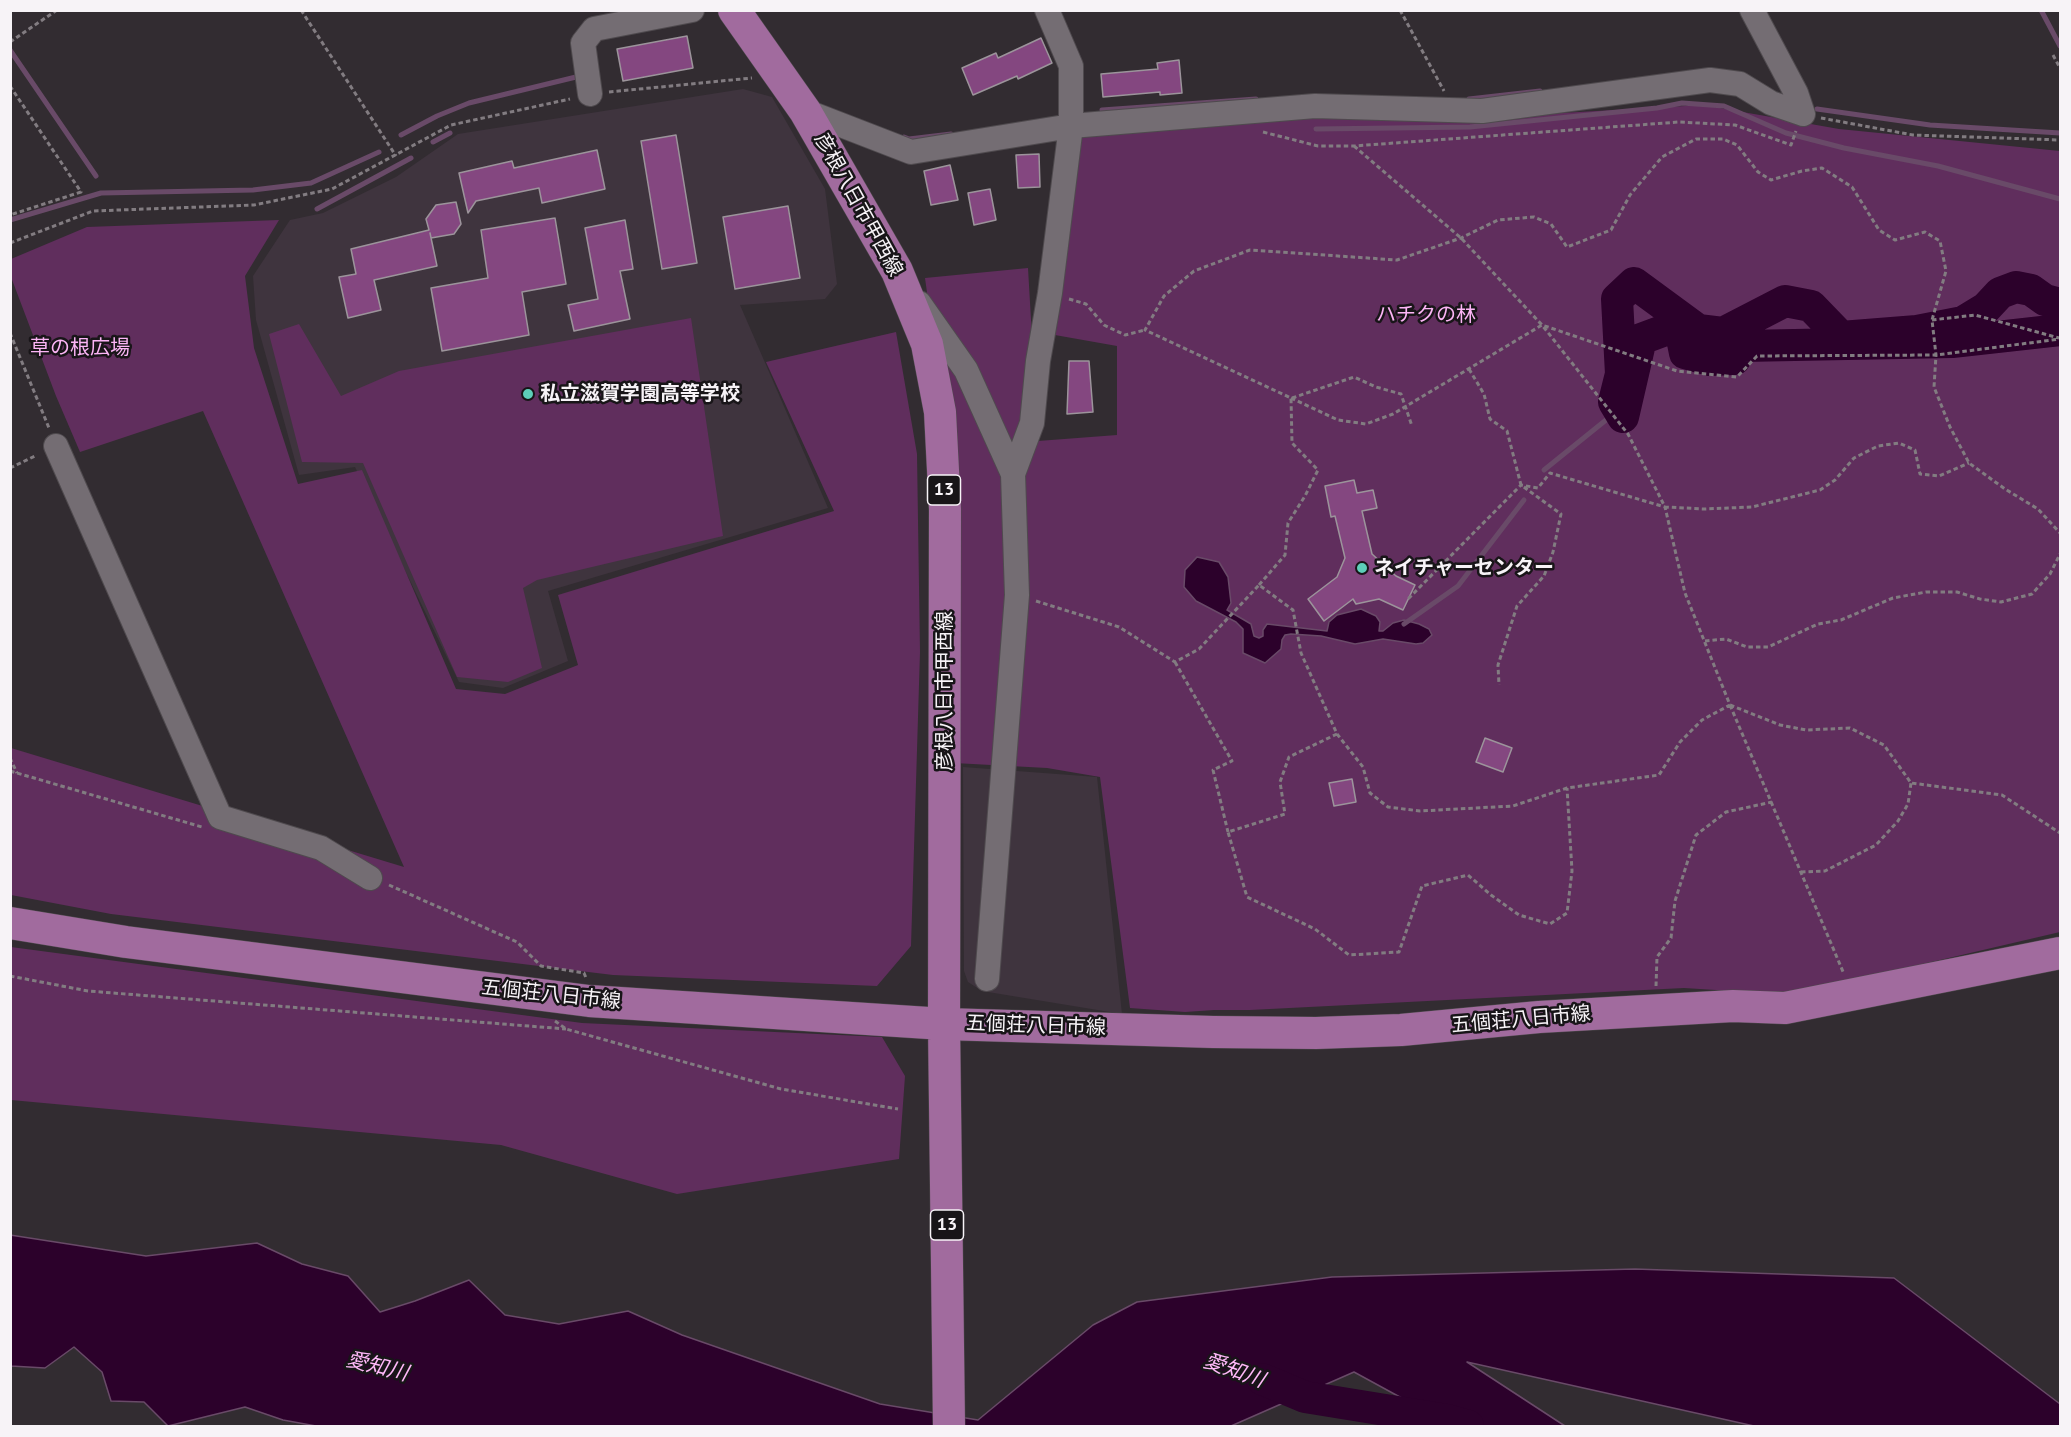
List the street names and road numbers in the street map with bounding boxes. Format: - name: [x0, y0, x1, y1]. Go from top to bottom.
- street label: 彦根八日市甲西線: [809, 129, 907, 281]
- road number: 13: [928, 475, 960, 505]
- street label: 彦根八日市甲西線: [933, 611, 957, 771]
- street label: 五個荘八日市線: [480, 976, 622, 1014]
- street label: 五個荘八日市線: [1450, 1002, 1592, 1038]
- street label: 五個荘八日市線: [966, 1012, 1106, 1040]
- road number: 13: [930, 1210, 964, 1240]

